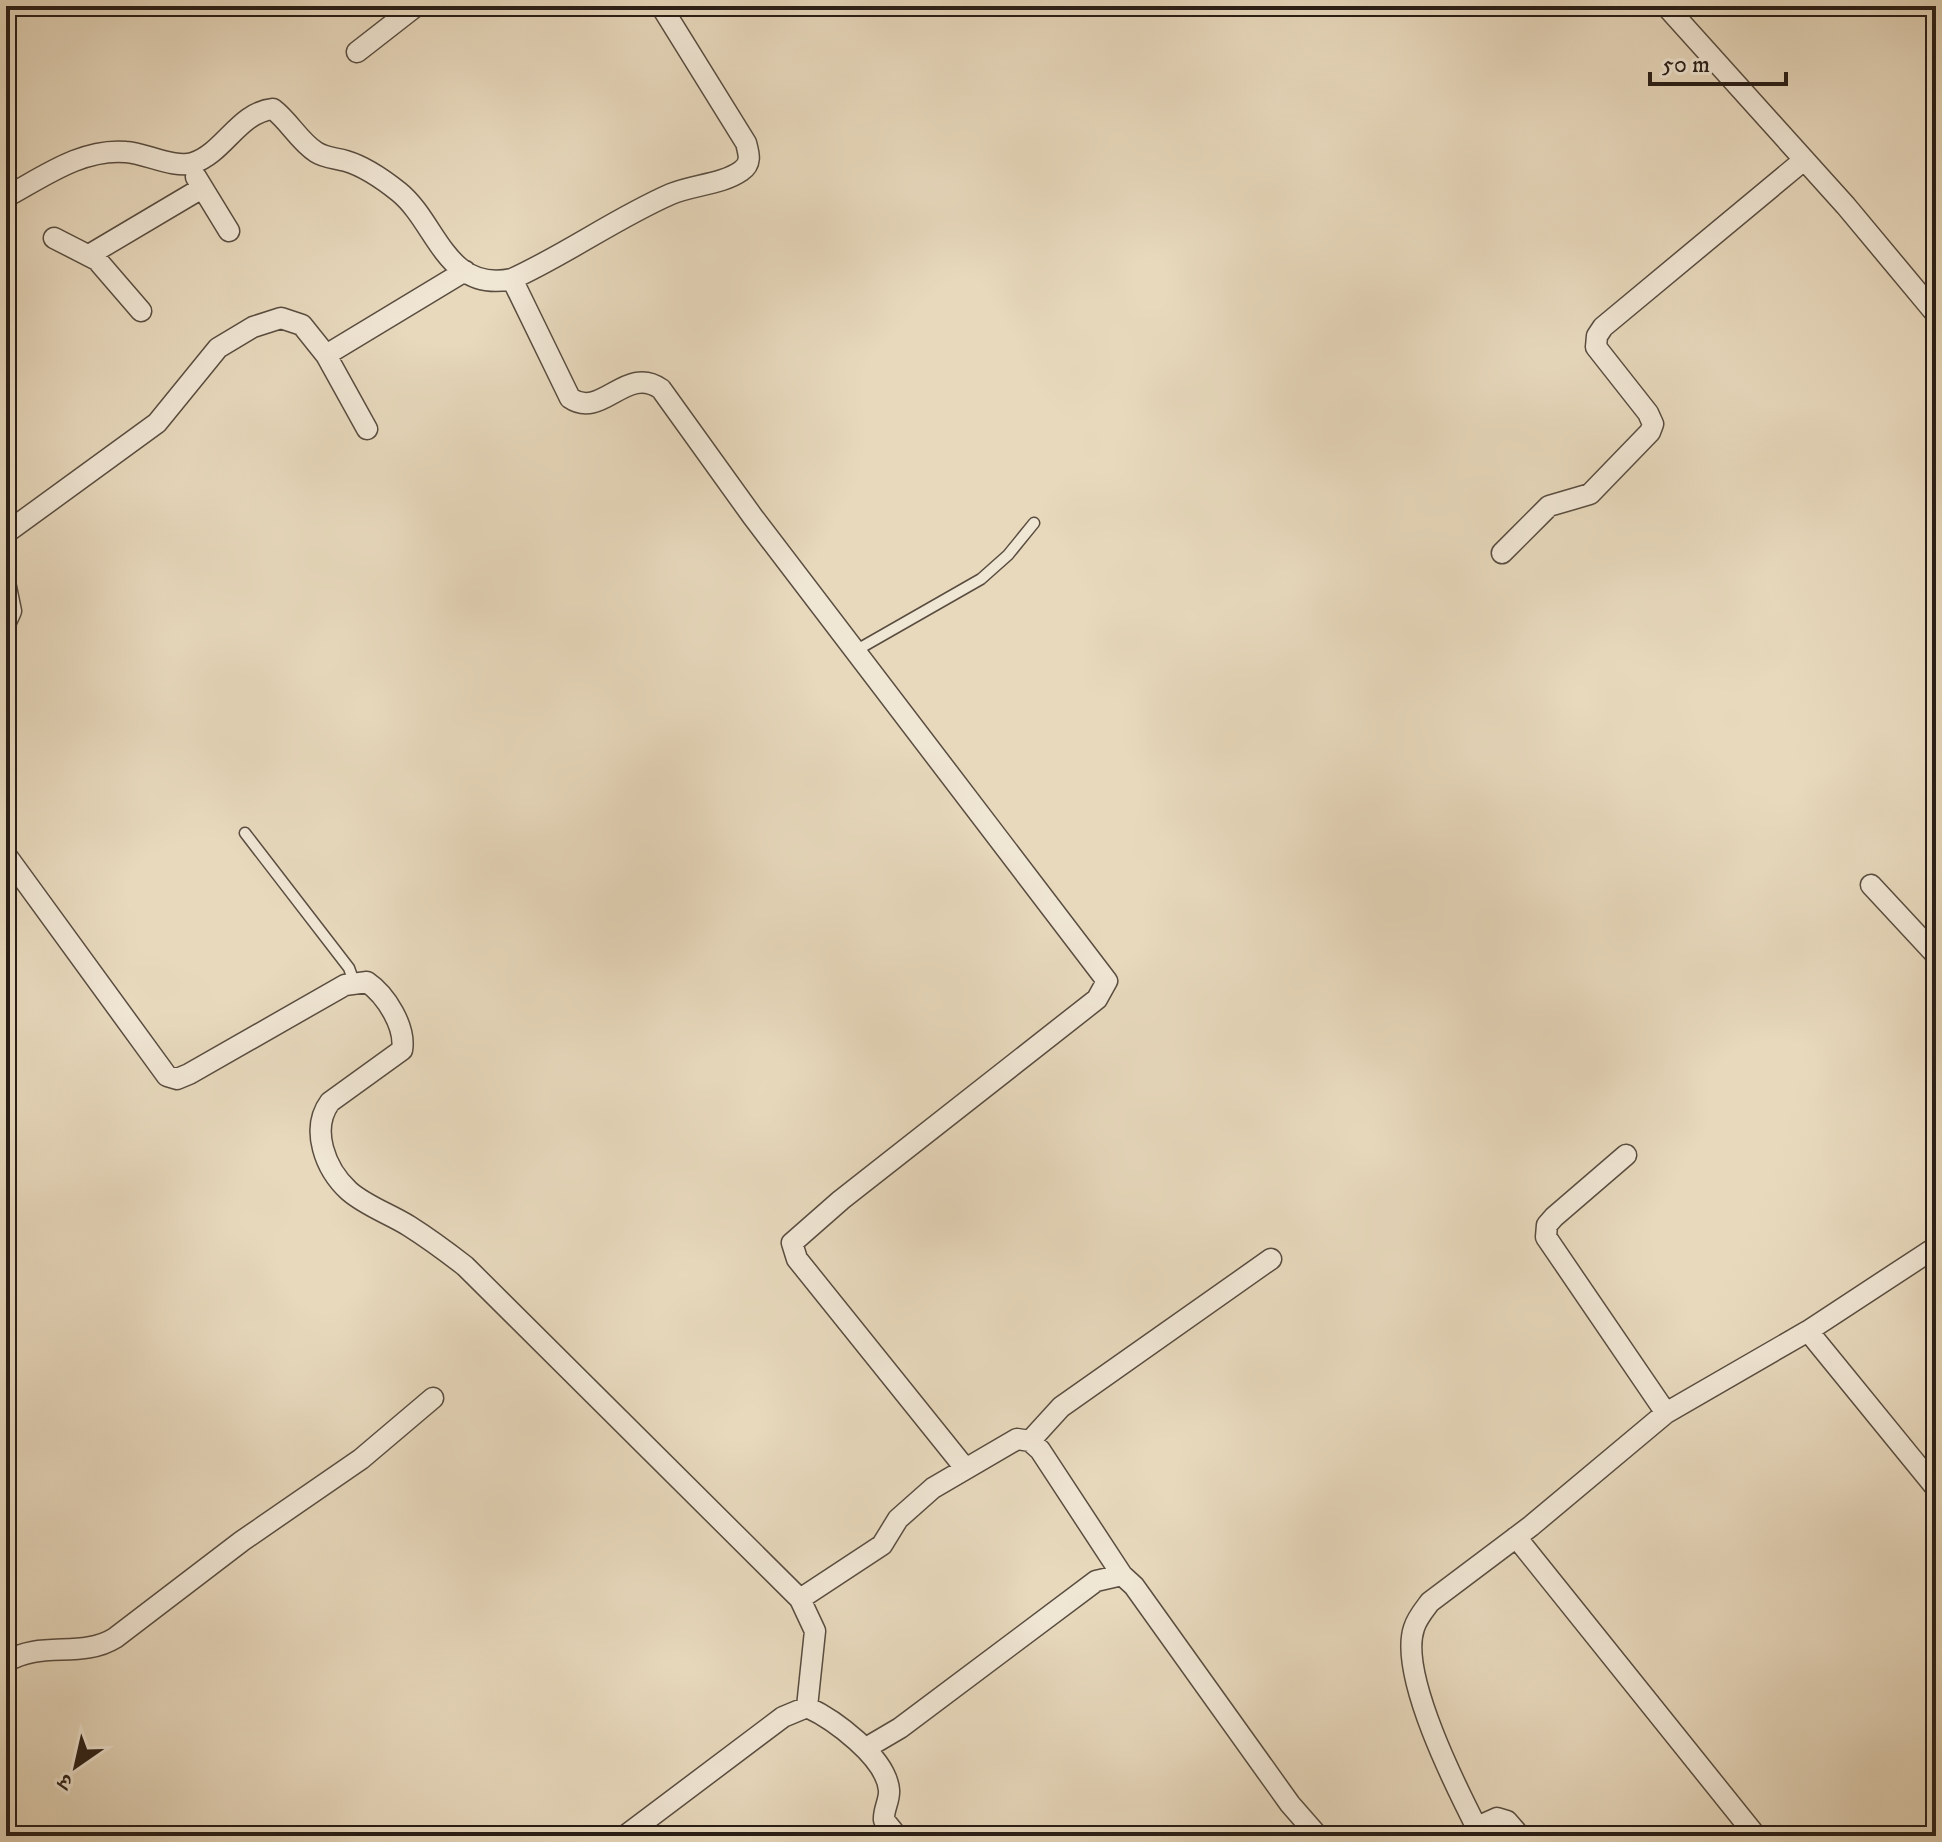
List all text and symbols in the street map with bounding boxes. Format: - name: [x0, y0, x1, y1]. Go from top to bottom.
- scale bar: [1650, 36, 1786, 86]
- text: 50 m: [1662, 50, 1710, 80]
- north arrow: [36, 1726, 116, 1806]
- text: उ: [52, 1766, 80, 1797]

